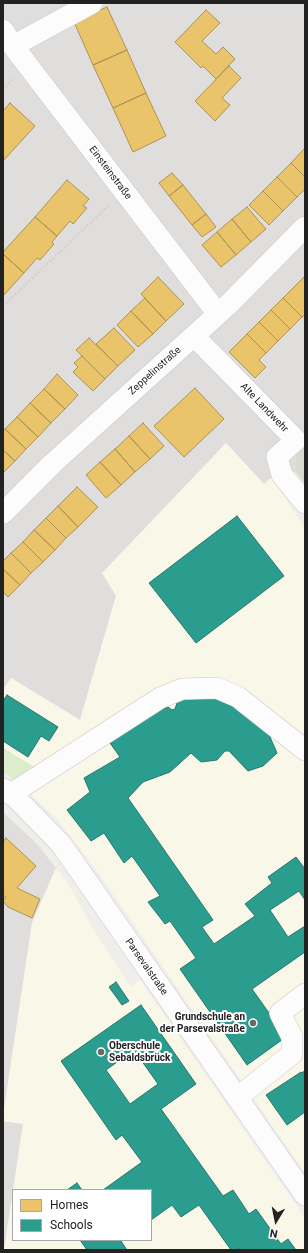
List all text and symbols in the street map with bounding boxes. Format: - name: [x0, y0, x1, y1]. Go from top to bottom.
- street label: Einsteinstraße: [86, 144, 134, 202]
- street label: Zeppelinstraße: [126, 344, 184, 398]
- street label: Alte Landwehr: [238, 381, 290, 435]
- street label: Parsevalstraße: [122, 936, 170, 998]
- place label: Grundschule an der Parsevalstraße: [160, 1011, 245, 1034]
- marker: Grundschule an der Parsevalstraße: [248, 1018, 258, 1028]
- place label: Oberschule Sebaldsbrück: [109, 1040, 170, 1064]
- marker: Oberschule Sebaldsbrück: [96, 1047, 106, 1057]
- legend: [12, 1189, 152, 1241]
- text: Homes: [50, 1198, 88, 1212]
- north arrow: [256, 1201, 296, 1241]
- text: Schools: [50, 1218, 93, 1232]
- text: N: [269, 1226, 279, 1240]

